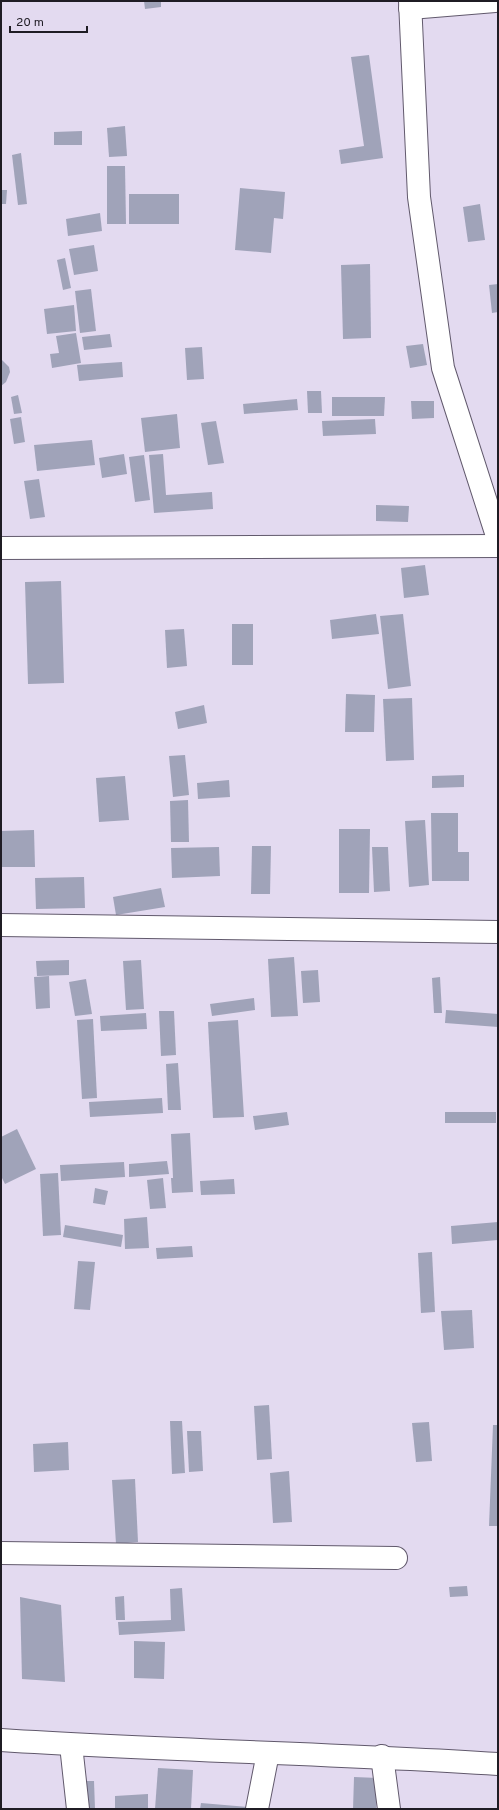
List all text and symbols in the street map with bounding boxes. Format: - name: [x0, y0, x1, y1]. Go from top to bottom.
- scale bar: [10, 8, 87, 34]
- text: 20 m: [16, 15, 44, 31]

